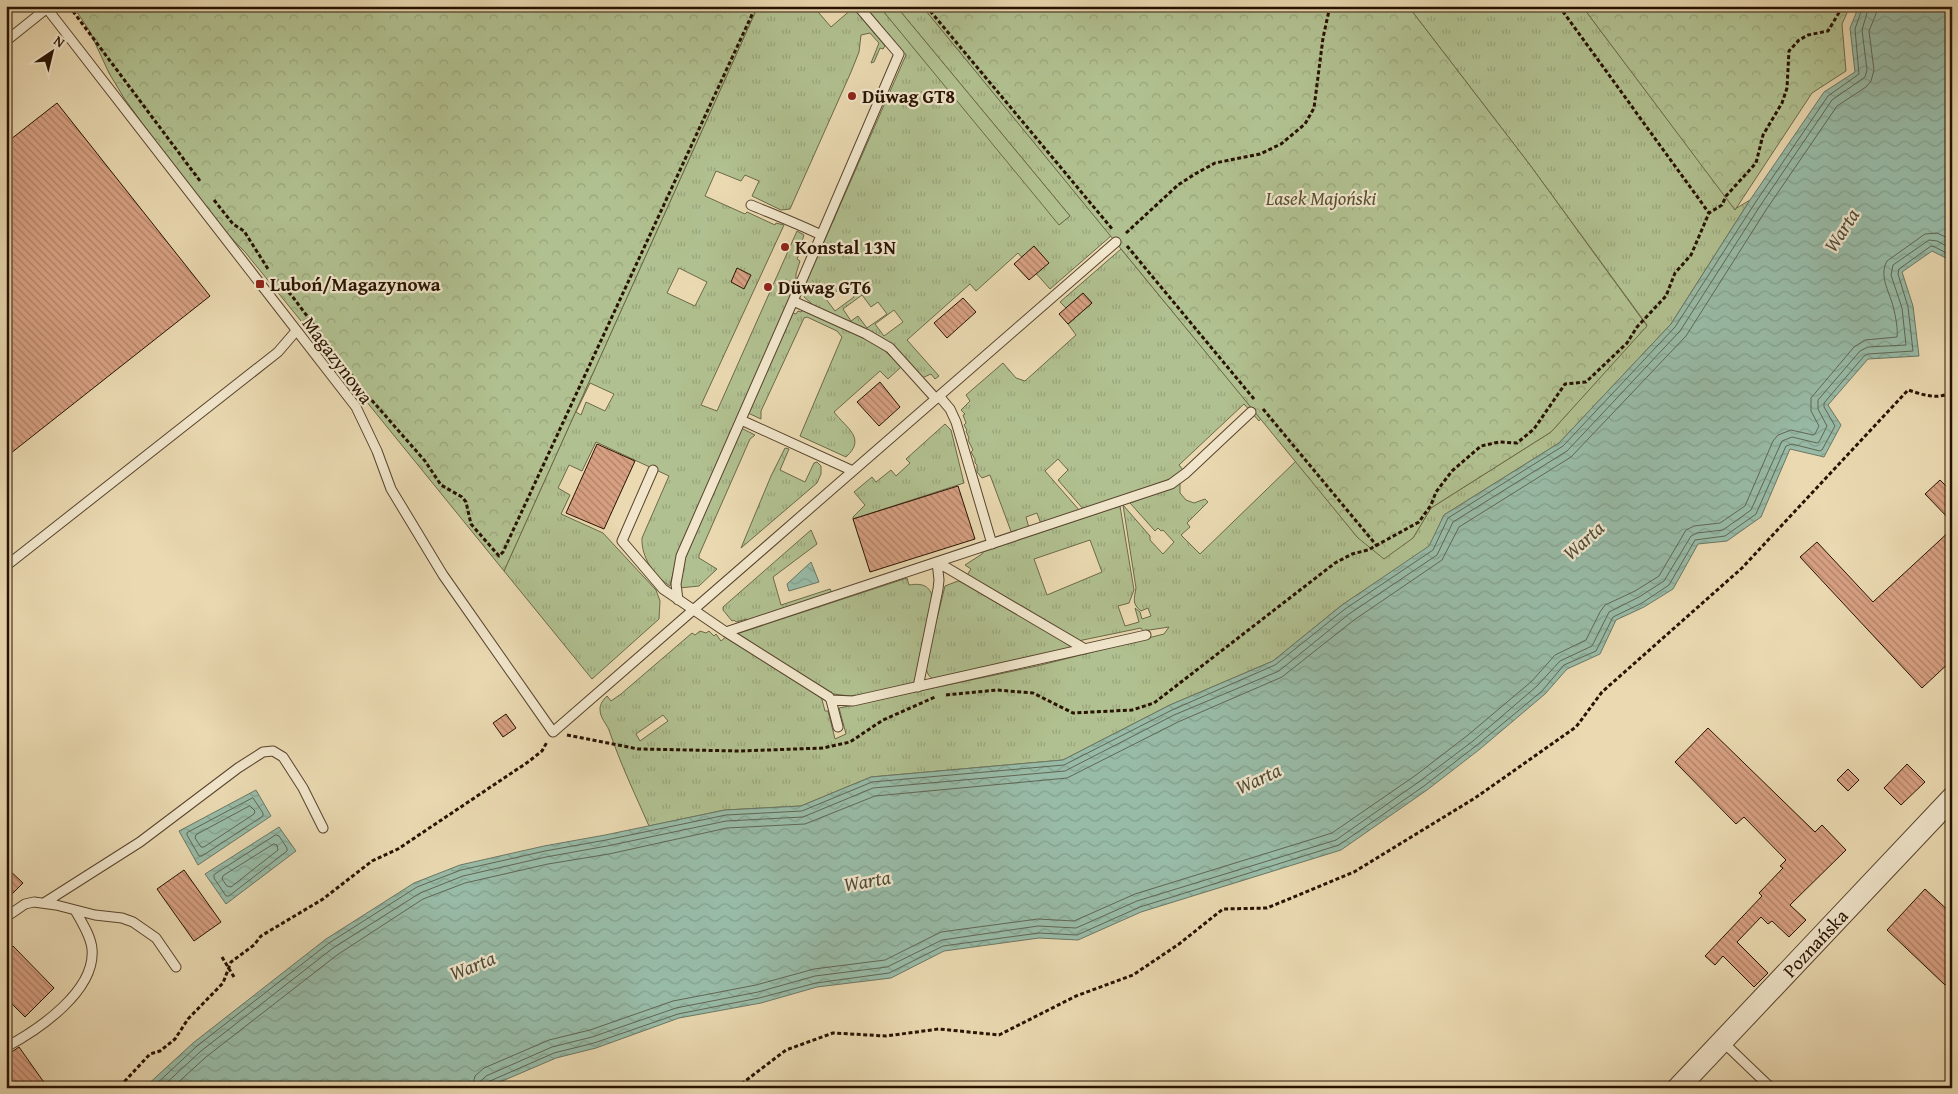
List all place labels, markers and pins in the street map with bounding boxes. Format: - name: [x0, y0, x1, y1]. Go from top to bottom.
- place label: Düwag GT8: [862, 82, 955, 110]
- marker: Düwag GT8: [846, 90, 858, 102]
- place label: Konstal 13N: [795, 233, 896, 261]
- marker: Konstal 13N: [779, 241, 791, 253]
- place label: Luboń/Magazynowa: [270, 270, 441, 298]
- place label: Düwag GT6: [778, 273, 871, 301]
- marker: Luboń/Magazynowa: [254, 278, 266, 290]
- marker: Düwag GT6: [762, 281, 774, 293]

